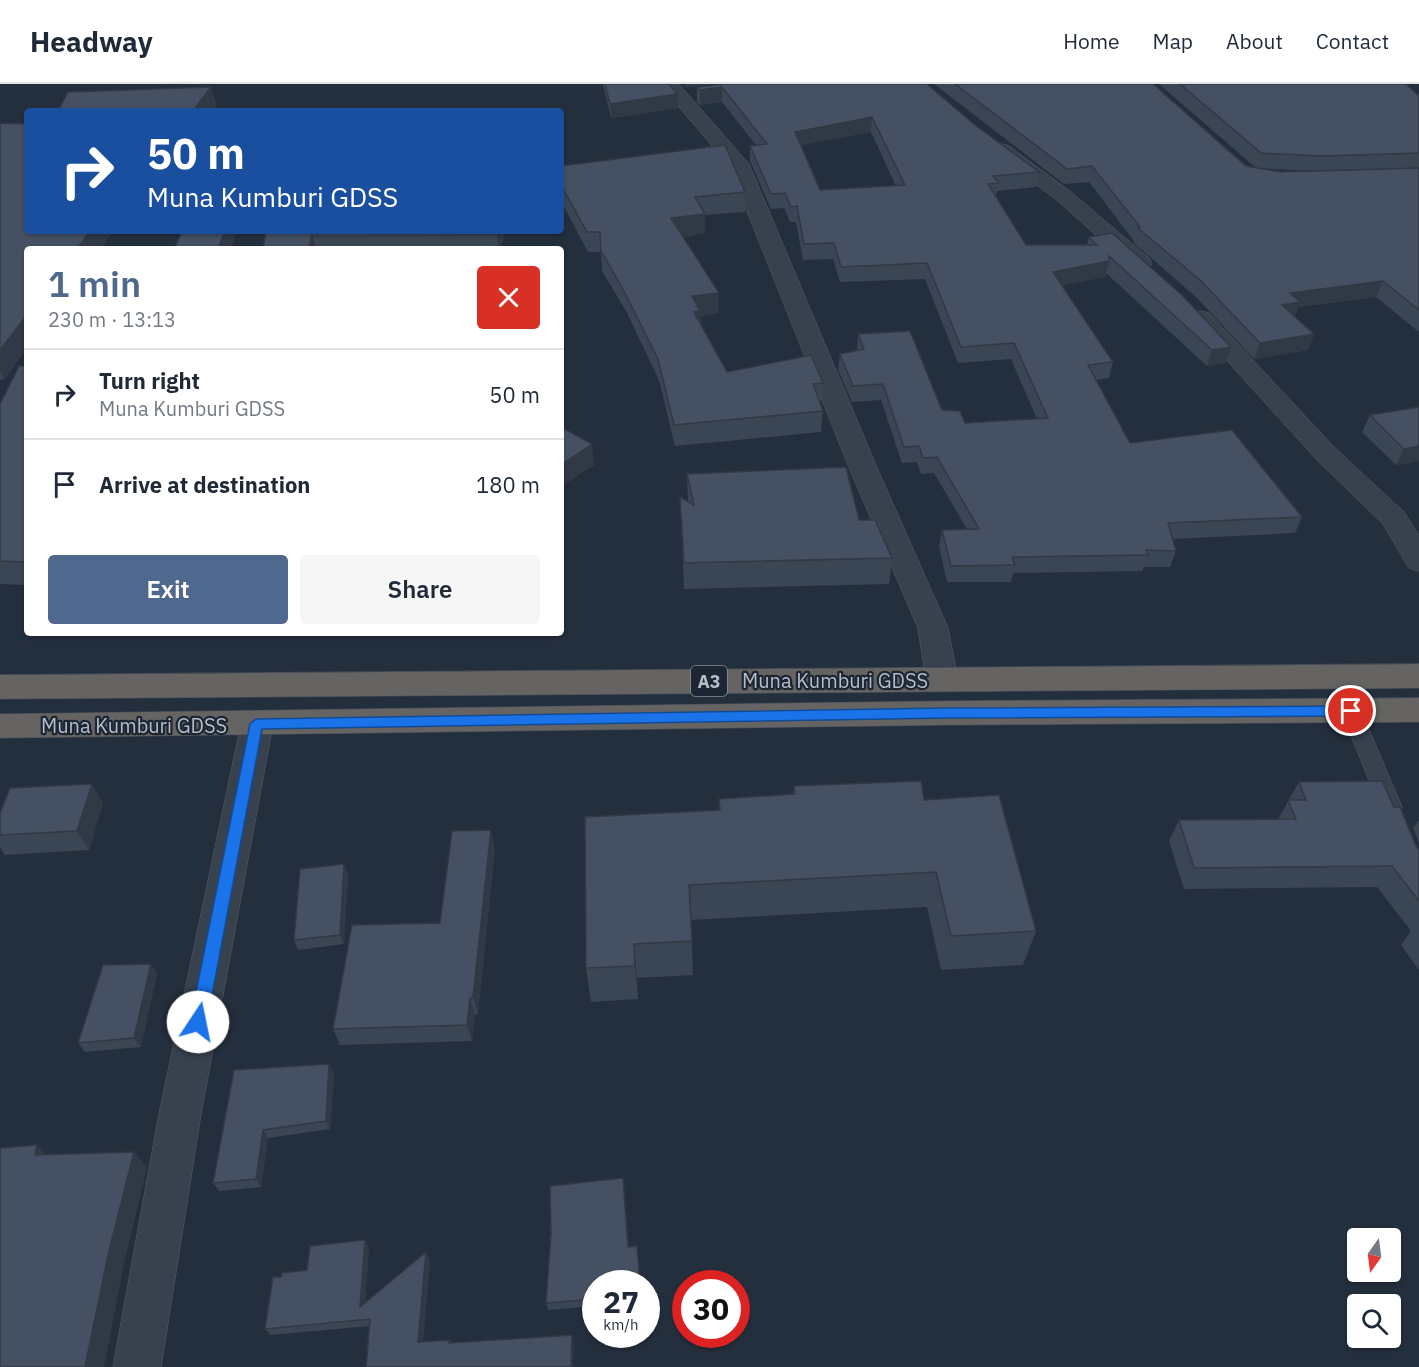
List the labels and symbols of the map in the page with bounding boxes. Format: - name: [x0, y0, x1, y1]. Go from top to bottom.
- road number: A3: [691, 666, 727, 696]
- street label: Muna Kumburi GDSS: [742, 667, 928, 694]
- pin: [1325, 685, 1376, 736]
- street label: Muna Kumburi GDSS: [41, 712, 227, 739]
- position arrow: [166, 990, 230, 1054]
- north arrow: [1347, 1228, 1401, 1282]
- speed limit sign: 30: [672, 1270, 750, 1348]

